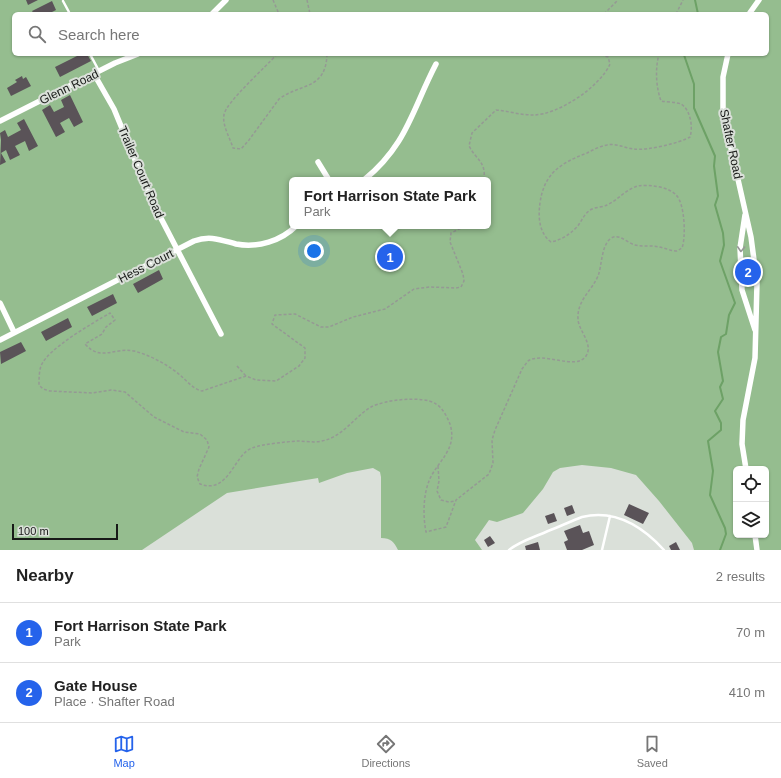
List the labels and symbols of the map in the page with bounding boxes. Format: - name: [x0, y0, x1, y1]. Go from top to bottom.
- street label: Glenn Road: [37, 67, 101, 107]
- street label: Shafter Road: [717, 108, 745, 180]
- street label: Trailer Court Road: [115, 124, 167, 220]
- your location: [304, 241, 324, 261]
- pin: 1: [377, 242, 403, 272]
- street label: Hess Court: [116, 246, 177, 286]
- one-way arrow: [736, 246, 745, 252]
- pin: 2: [735, 257, 761, 287]
- scale bar: [12, 522, 118, 541]

